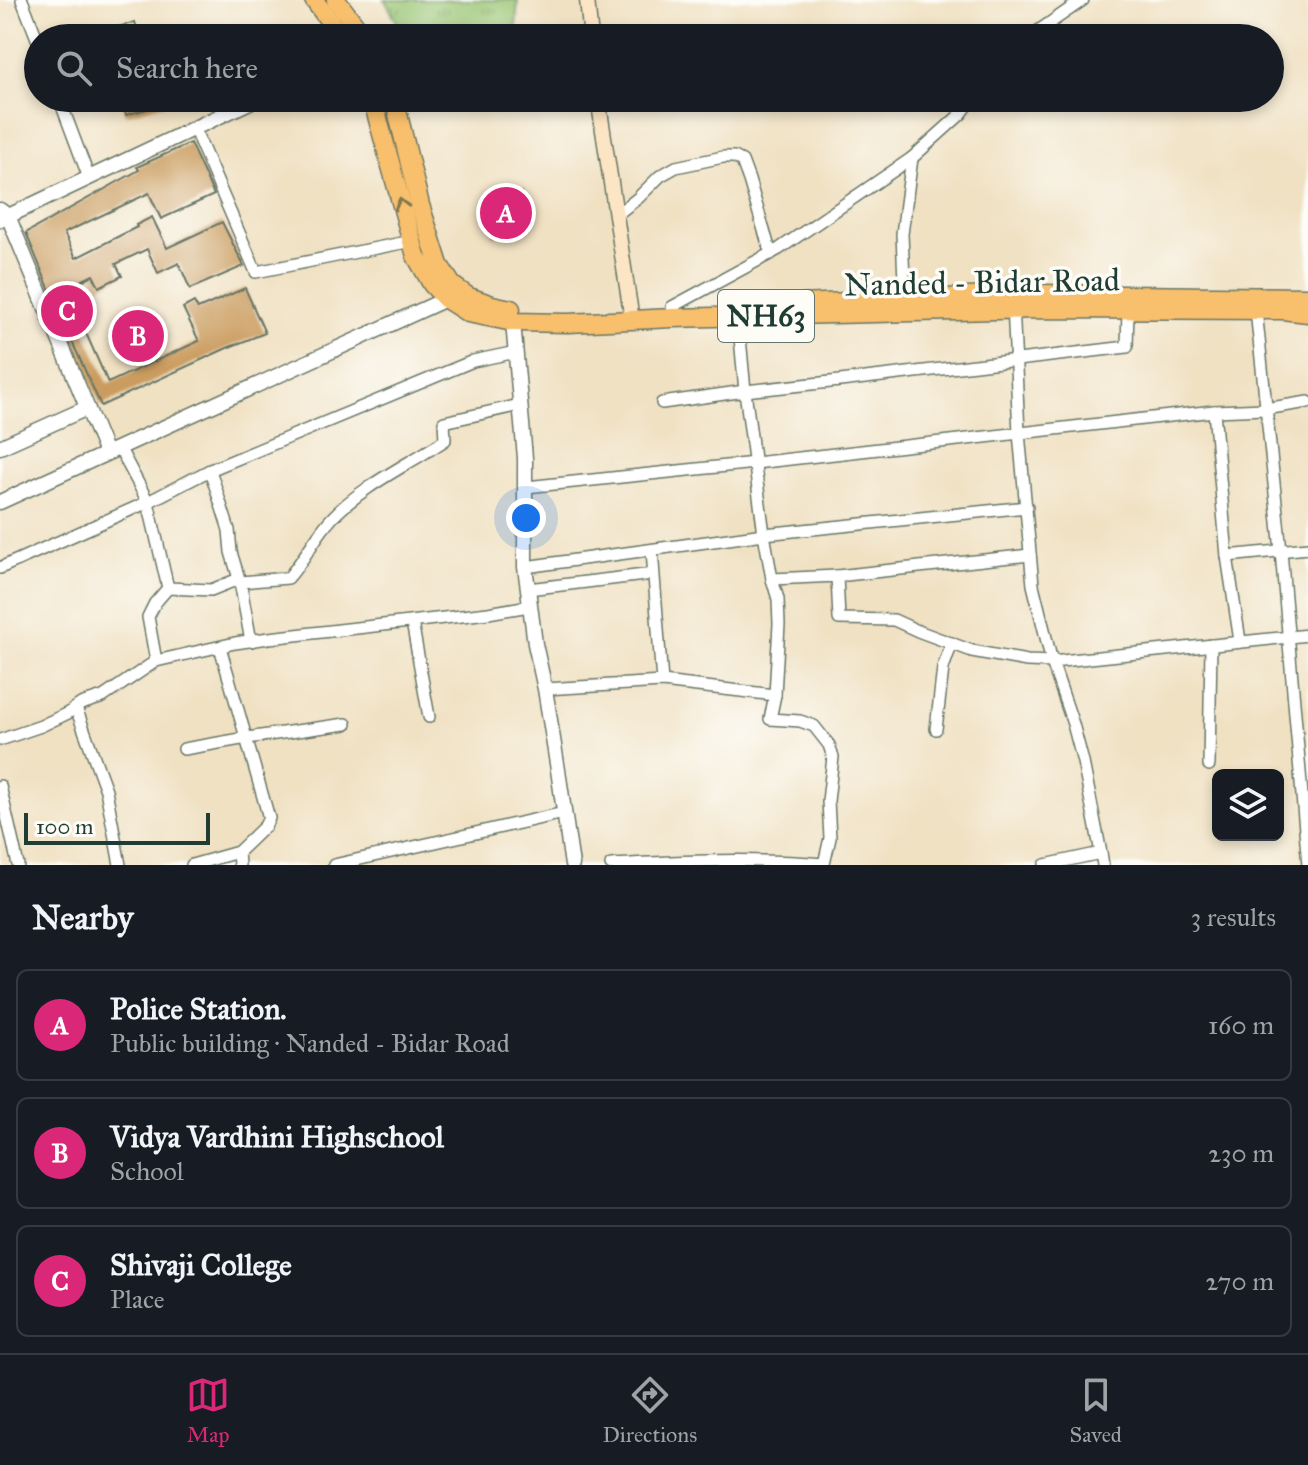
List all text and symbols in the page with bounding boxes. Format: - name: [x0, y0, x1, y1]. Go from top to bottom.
- search box: [24, 24, 1284, 112]
- icon: search: [52, 46, 96, 90]
- text: Search here: [116, 50, 258, 86]
- pin: A: [480, 183, 532, 243]
- one-way arrow: [393, 198, 410, 212]
- street label: Nanded - Bidar Road: [844, 261, 1120, 304]
- pin: C: [41, 281, 93, 341]
- road number: NH63: [718, 290, 814, 342]
- pin: B: [112, 306, 164, 366]
- your location: [506, 498, 546, 538]
- map controls: [1212, 769, 1284, 841]
- button: layers: [1212, 769, 1284, 841]
- scale bar: [24, 809, 210, 845]
- text: 100 m: [36, 813, 93, 840]
- text: Nearby: [32, 897, 134, 938]
- text: 3 results: [1191, 901, 1276, 933]
- text: Police Station.: [110, 991, 287, 1027]
- text: A: [51, 1009, 69, 1041]
- text: 160 m: [1208, 1009, 1274, 1041]
- text: Public building · Nanded - Bidar Road: [110, 1027, 510, 1059]
- text: Vidya Vardhini Highschool: [110, 1119, 444, 1155]
- text: B: [51, 1137, 69, 1169]
- text: 230 m: [1208, 1137, 1274, 1169]
- text: School: [110, 1155, 184, 1187]
- text: Shivaji College: [110, 1247, 292, 1283]
- text: C: [51, 1265, 69, 1297]
- text: 270 m: [1205, 1265, 1274, 1297]
- text: Place: [110, 1283, 165, 1315]
- tab: Map: [186, 1373, 230, 1448]
- tab: Directions: [602, 1373, 697, 1448]
- tab: Saved: [1070, 1373, 1122, 1448]

